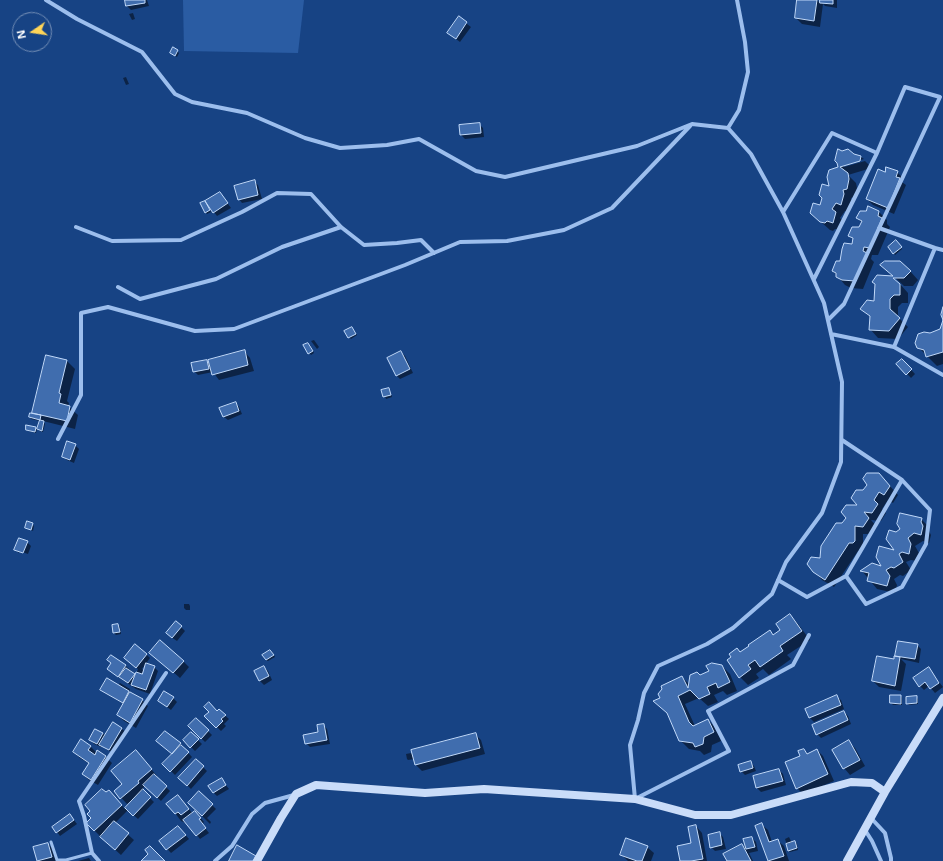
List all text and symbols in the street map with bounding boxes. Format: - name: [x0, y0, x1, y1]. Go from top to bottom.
- north arrow: [12, 12, 52, 52]
- text: N: [12, 29, 29, 41]

